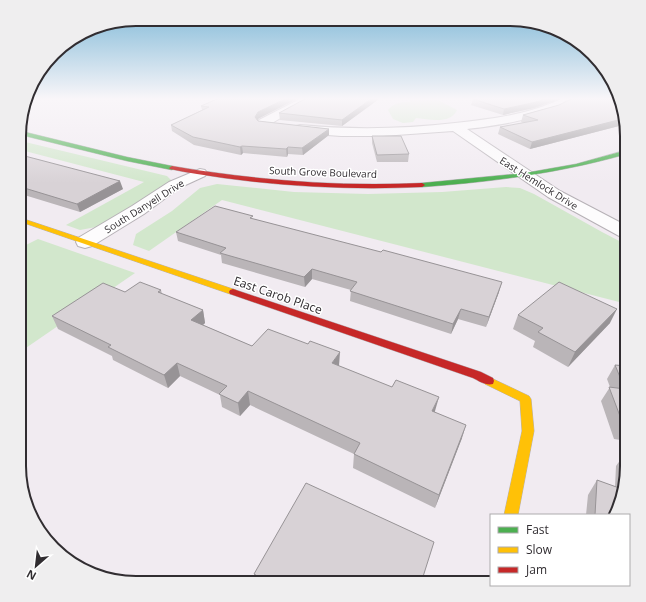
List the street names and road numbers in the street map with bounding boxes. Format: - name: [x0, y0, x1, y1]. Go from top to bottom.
- street label: East Hemlock Drive: [497, 153, 581, 213]
- street label: South Grove Boulevard: [269, 163, 377, 181]
- street label: South Danyell Drive: [101, 176, 187, 236]
- street label: East Carob Place: [231, 272, 325, 318]

